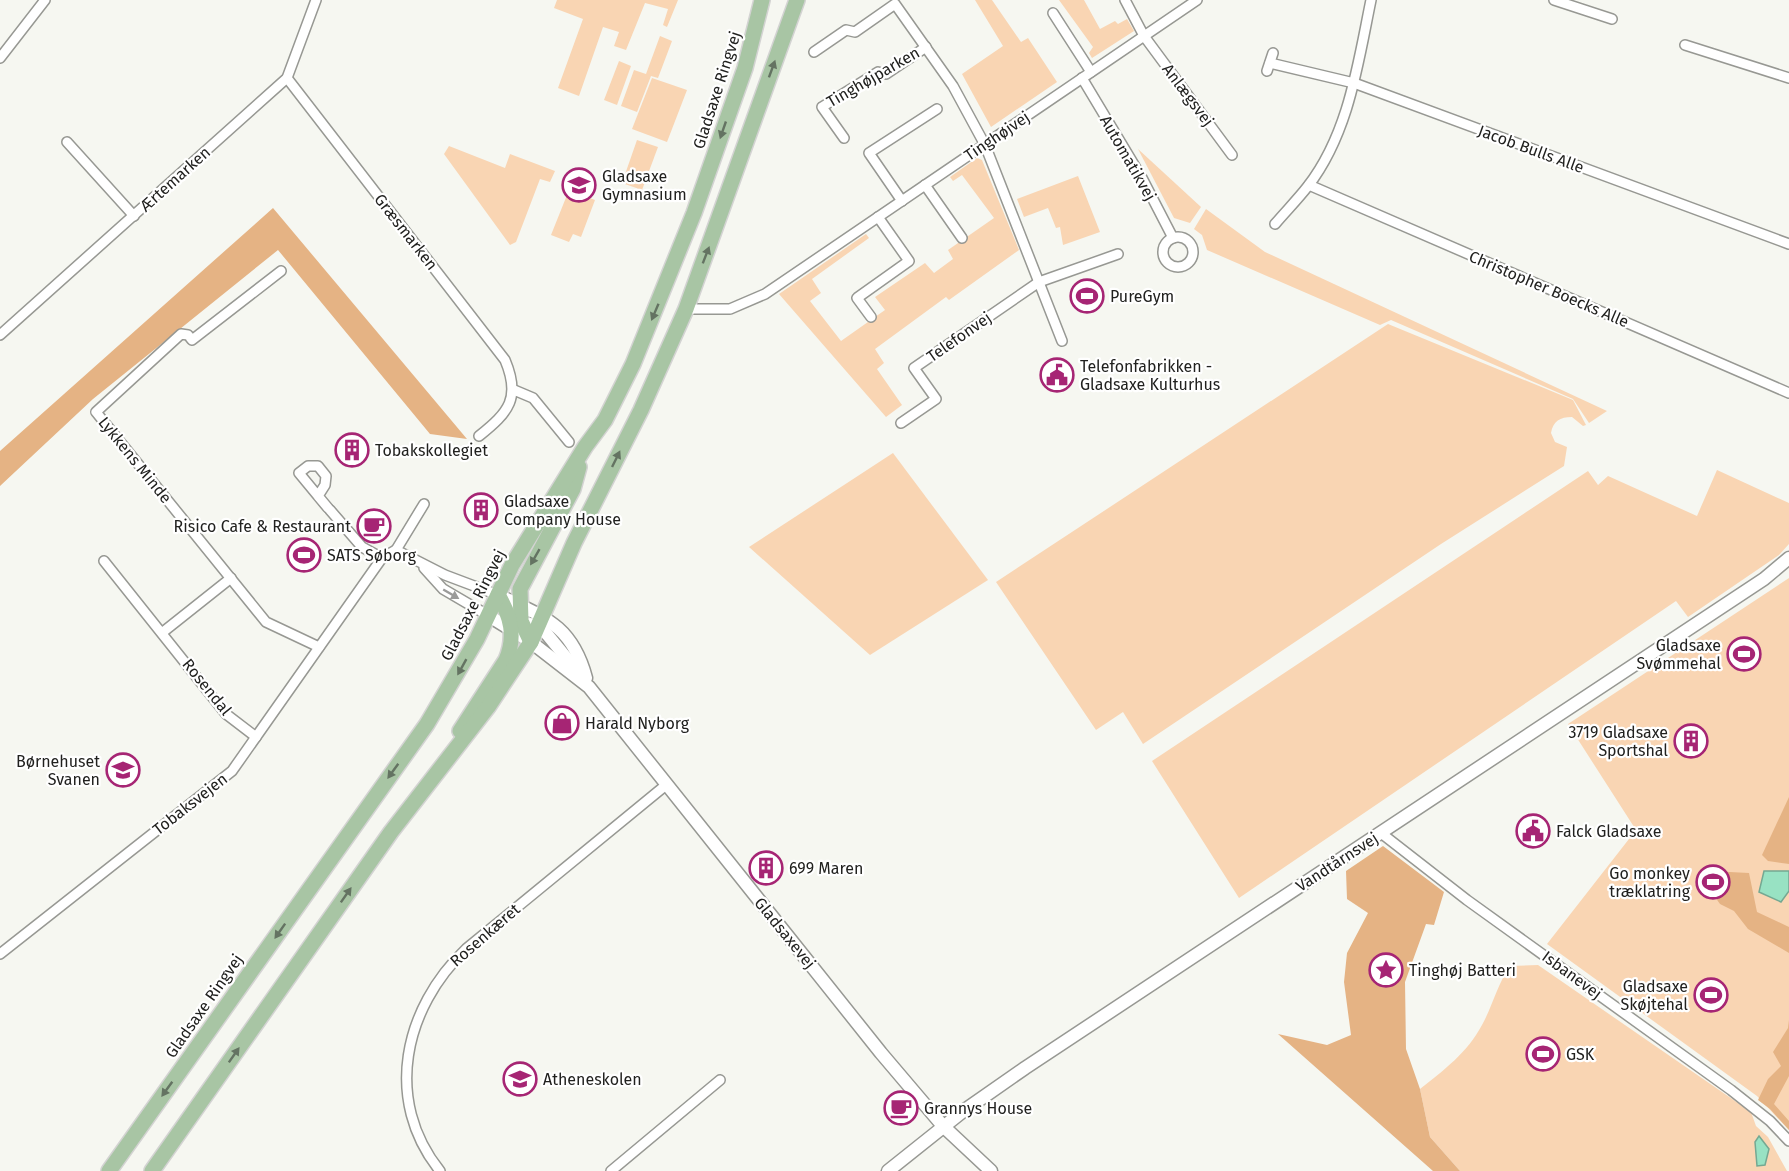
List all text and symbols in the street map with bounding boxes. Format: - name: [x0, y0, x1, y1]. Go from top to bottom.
- street label: Gladsaxe Ringvej: [689, 29, 745, 151]
- street label: Tinghøjparken: [823, 43, 923, 111]
- one-way arrow: [768, 60, 777, 78]
- street label: Anlægsvej: [1158, 60, 1218, 130]
- street label: Tinghøjvej: [961, 107, 1033, 165]
- street label: Automatikvej: [1096, 112, 1160, 204]
- one-way arrow: [718, 121, 728, 139]
- street label: Jacob Bulls Alle: [1475, 121, 1587, 177]
- street label: Ærtemarken: [135, 142, 214, 216]
- school or university icon: Gladsaxe Gymnasium: [561, 167, 597, 203]
- place label: Gladsaxe Gymnasium: [602, 167, 687, 204]
- street label: Græsmarken: [370, 190, 442, 274]
- one-way arrow: [702, 245, 712, 263]
- street label: Christopher Boecks Alle: [1466, 247, 1632, 331]
- sports icon: PureGym: [1069, 278, 1105, 314]
- place label: PureGym: [1110, 287, 1174, 306]
- one-way arrow: [650, 304, 660, 322]
- street label: Telefonvej: [923, 308, 995, 366]
- public building icon: Telefonfabrikken - Gladsaxe Kulturhus: [1039, 357, 1075, 393]
- place label: Telefonfabrikken - Gladsaxe Kulturhus: [1080, 357, 1220, 394]
- street label: Lykkens Minde: [94, 413, 176, 507]
- building icon: Tobakskollegiet: [334, 432, 370, 468]
- place label: Tobakskollegiet: [375, 441, 488, 460]
- one-way arrow: [611, 451, 621, 468]
- building icon: Gladsaxe Company House: [463, 492, 499, 528]
- place label: Gladsaxe Company House: [504, 492, 621, 529]
- cafe icon: Risico Cafe & Restaurant: [356, 508, 392, 544]
- place label: Risico Cafe & Restaurant: [174, 517, 351, 536]
- sports icon: SATS Søborg: [286, 537, 322, 573]
- place label: SATS Søborg: [327, 546, 417, 565]
- street label: Gladsaxe Ringvej: [437, 546, 509, 664]
- one-way arrow: [531, 548, 541, 565]
- one-way arrow: [443, 589, 460, 599]
- place label: Gladsaxe Svømmehal: [1637, 636, 1721, 673]
- sports icon: Gladsaxe Svømmehal: [1726, 636, 1762, 672]
- street label: Rosendal: [178, 655, 236, 719]
- one-way arrow: [457, 659, 467, 676]
- shop icon: Harald Nyborg: [544, 705, 580, 741]
- place label: Harald Nyborg: [585, 714, 690, 733]
- place label: 3719 Gladsaxe Sportshal: [1568, 723, 1668, 760]
- building icon: 3719 Gladsaxe Sportshal: [1673, 723, 1709, 759]
- place label: Børnehuset Svanen: [16, 752, 100, 789]
- school or university icon: Børnehuset Svanen: [105, 752, 141, 788]
- one-way arrow: [387, 763, 399, 779]
- street label: Tobaksvejen: [149, 769, 231, 839]
- public building icon: Falck Gladsaxe: [1515, 813, 1551, 849]
- place label: Falck Gladsaxe: [1556, 822, 1661, 841]
- street label: Vandtårnsvej: [1292, 828, 1382, 896]
- building icon: 699 Maren: [748, 850, 784, 886]
- place label: 699 Maren: [789, 859, 863, 878]
- place label: Go monkey træklatring: [1609, 864, 1691, 901]
- sports icon: Go monkey træklatring: [1695, 864, 1731, 900]
- one-way arrow: [340, 888, 352, 904]
- street label: Gladsaxevej: [750, 893, 820, 973]
- street label: Rosenkæret: [446, 899, 524, 970]
- one-way arrow: [274, 922, 286, 938]
- street label: Isbanevej: [1538, 947, 1606, 1003]
- street label: Gladsaxe Ringvej: [161, 950, 247, 1062]
- place icon: Tinghøj Batteri: [1368, 952, 1404, 988]
- place label: Tinghøj Batteri: [1409, 961, 1516, 980]
- place label: Gladsaxe Skøjtehal: [1621, 977, 1688, 1014]
- sports icon: Gladsaxe Skøjtehal: [1693, 977, 1729, 1013]
- sports icon: GSK: [1525, 1036, 1561, 1072]
- place label: GSK: [1566, 1045, 1595, 1064]
- one-way arrow: [228, 1047, 240, 1063]
- school or university icon: Atheneskolen: [502, 1061, 538, 1097]
- place label: Atheneskolen: [543, 1070, 642, 1089]
- one-way arrow: [161, 1081, 173, 1097]
- cafe icon: Grannys House: [883, 1090, 919, 1126]
- place label: Grannys House: [924, 1099, 1032, 1118]

